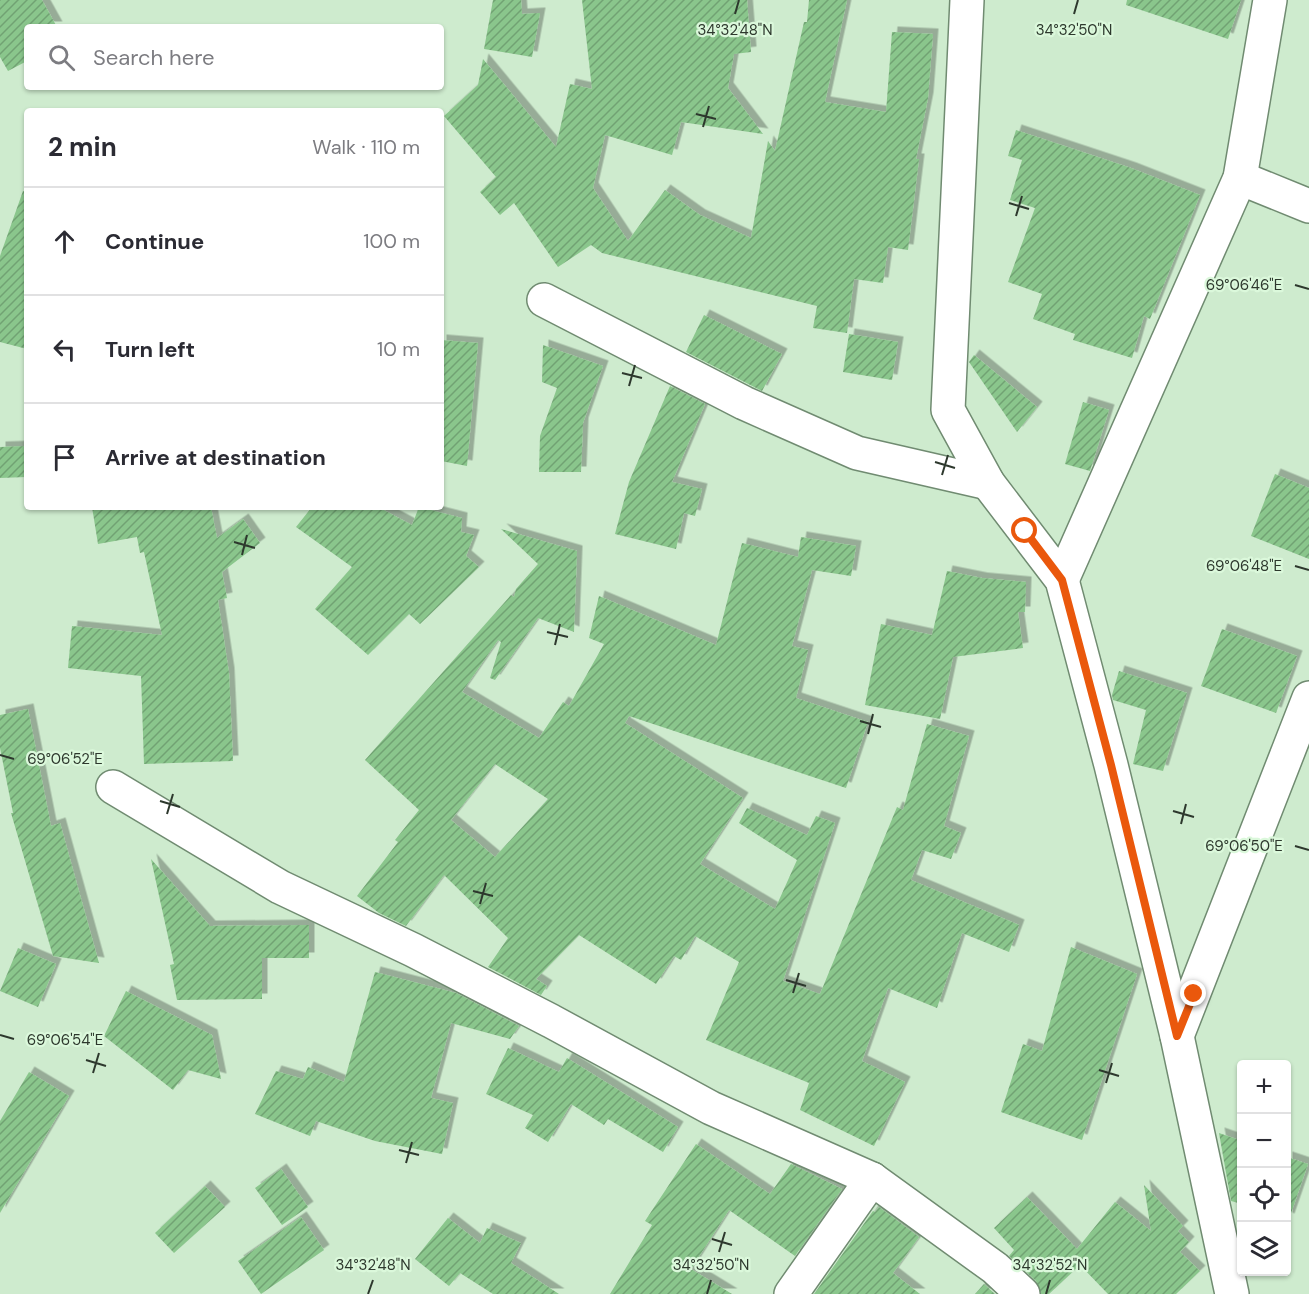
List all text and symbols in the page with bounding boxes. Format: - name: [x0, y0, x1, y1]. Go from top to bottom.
- text: 34°32'48"N: [697, 20, 773, 40]
- text: 34°32'50"N: [1036, 20, 1112, 40]
- search box: [24, 24, 444, 90]
- icon: search: [45, 41, 78, 74]
- text: Search here: [93, 43, 214, 72]
- text: 2 min: [48, 130, 117, 164]
- text: Walk · 110 m: [312, 134, 420, 160]
- icon: ahead: [48, 225, 81, 258]
- text: Continue: [105, 227, 204, 256]
- text: 100 m: [363, 228, 420, 254]
- text: 69°06'46"E: [1206, 275, 1282, 295]
- icon: left: [48, 333, 81, 366]
- text: Turn left: [105, 335, 195, 364]
- text: 10 m: [377, 336, 420, 362]
- icon: arrive: [48, 441, 81, 474]
- text: Arrive at destination: [105, 443, 326, 472]
- route start: [1011, 517, 1037, 543]
- text: 69°06'48"E: [1206, 556, 1282, 576]
- text: 69°06'52"E: [27, 749, 103, 769]
- text: 69°06'50"E: [1205, 836, 1283, 856]
- route end: [1180, 980, 1206, 1006]
- text: 69°06'54"E: [27, 1030, 103, 1050]
- map controls: [1237, 1060, 1291, 1276]
- button: +: [1237, 1060, 1291, 1114]
- button: −: [1237, 1114, 1291, 1168]
- button: locate: [1237, 1168, 1291, 1222]
- button: layers: [1237, 1222, 1291, 1276]
- text: 34°32'48"N: [335, 1255, 411, 1275]
- text: 34°32'50"N: [673, 1255, 749, 1275]
- text: 34°32'52"N: [1013, 1255, 1087, 1275]

